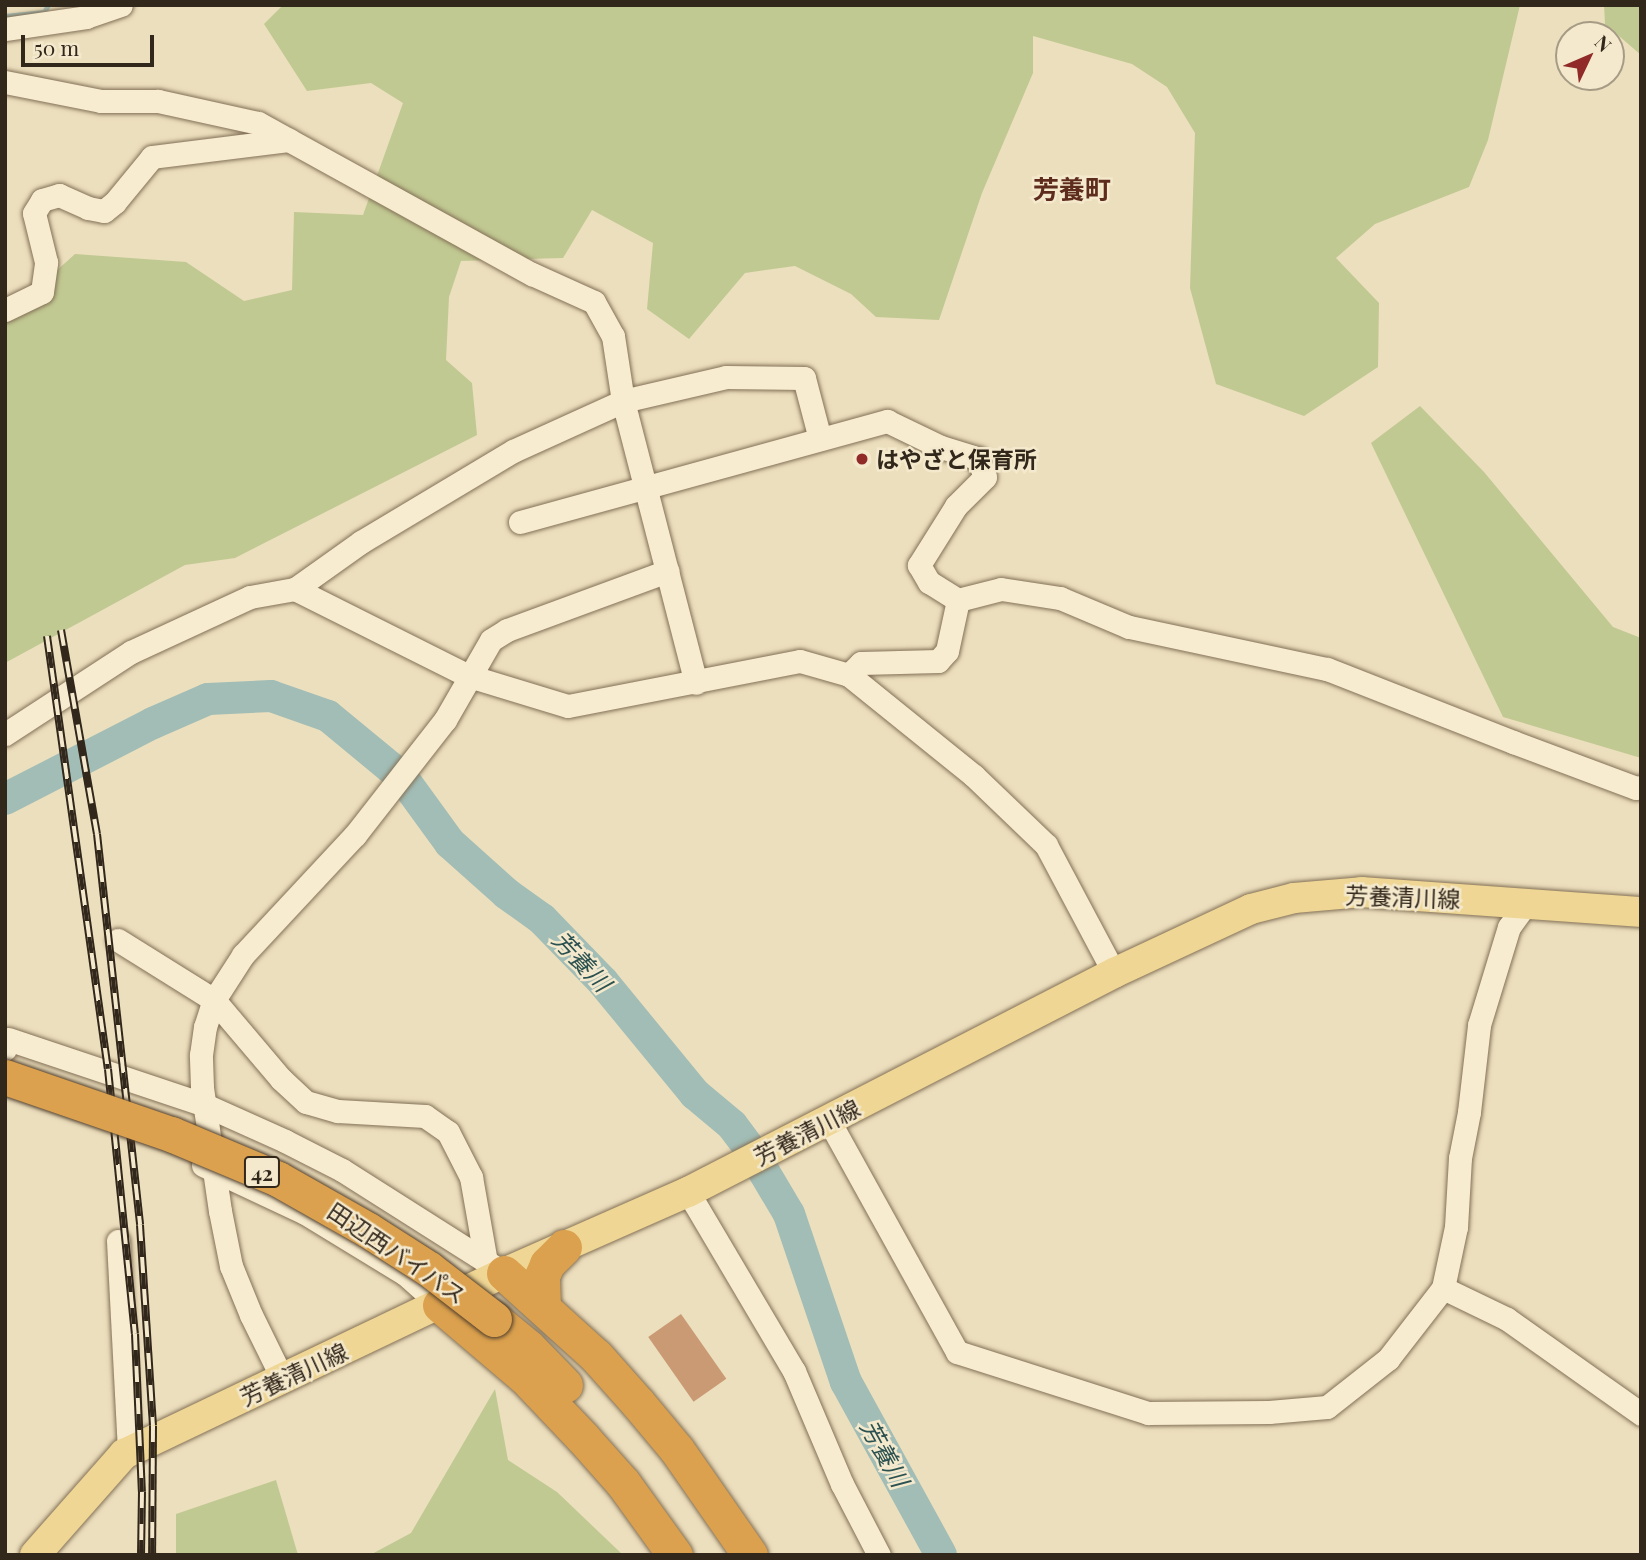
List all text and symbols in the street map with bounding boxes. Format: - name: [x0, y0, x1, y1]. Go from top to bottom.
- scale bar: [24, 21, 158, 65]
- north arrow: [1555, 21, 1625, 91]
- text: N: [1590, 29, 1618, 57]
- text: 50 m: [34, 33, 79, 61]
- district label: 芳養町: [1033, 173, 1111, 205]
- place label: はやざと保育所: [876, 445, 1037, 473]
- marker: はやざと保育所: [854, 451, 870, 467]
- street label: 芳養清川線: [1345, 881, 1461, 913]
- water label: 芳養川: [547, 925, 617, 997]
- street label: 芳養清川線: [750, 1094, 864, 1170]
- road number: 42: [243, 1154, 281, 1190]
- street label: 田辺西バイパス: [323, 1197, 471, 1309]
- street label: 芳養清川線: [236, 1337, 352, 1411]
- water label: 芳養川: [855, 1415, 915, 1491]

